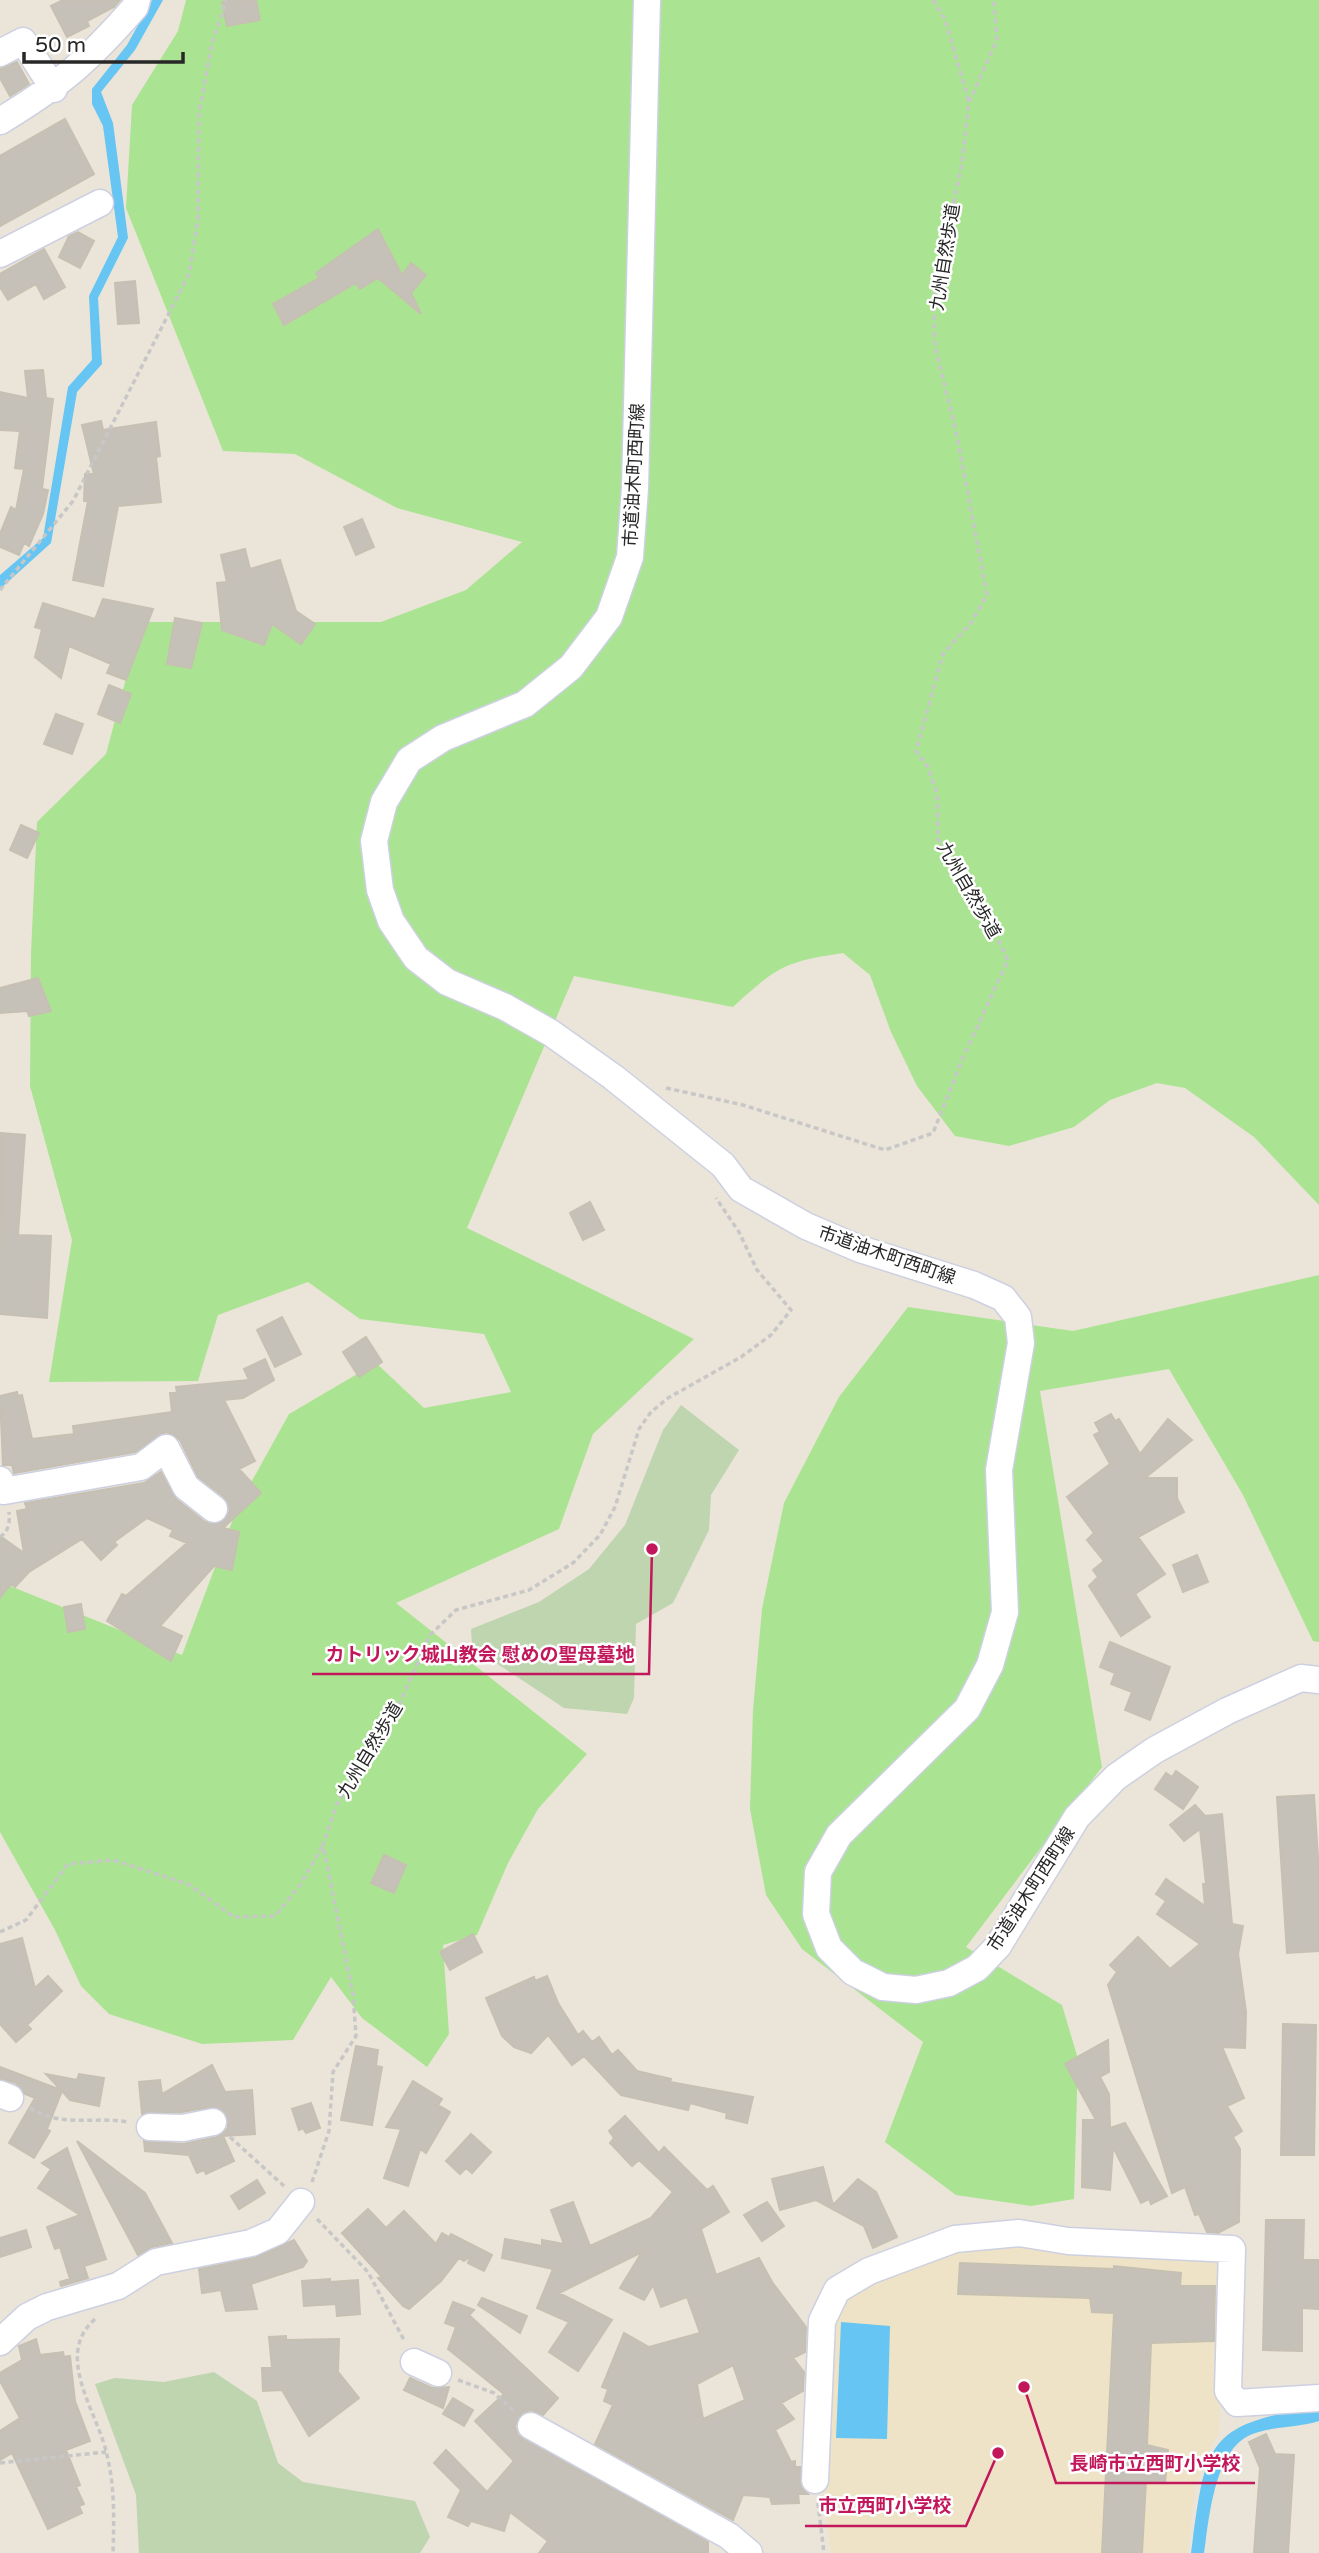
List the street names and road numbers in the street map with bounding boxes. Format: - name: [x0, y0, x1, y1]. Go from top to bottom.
- street label: 九州自然歩道: [926, 202, 964, 312]
- street label: 市道油木町西町線: [619, 403, 649, 547]
- street label: 九州自然歩道: [932, 838, 1006, 942]
- street label: 市道油木町西町線: [815, 1221, 959, 1289]
- street label: 九州自然歩道: [333, 1698, 407, 1802]
- street label: 市道油木町西町線: [983, 1823, 1079, 1955]

